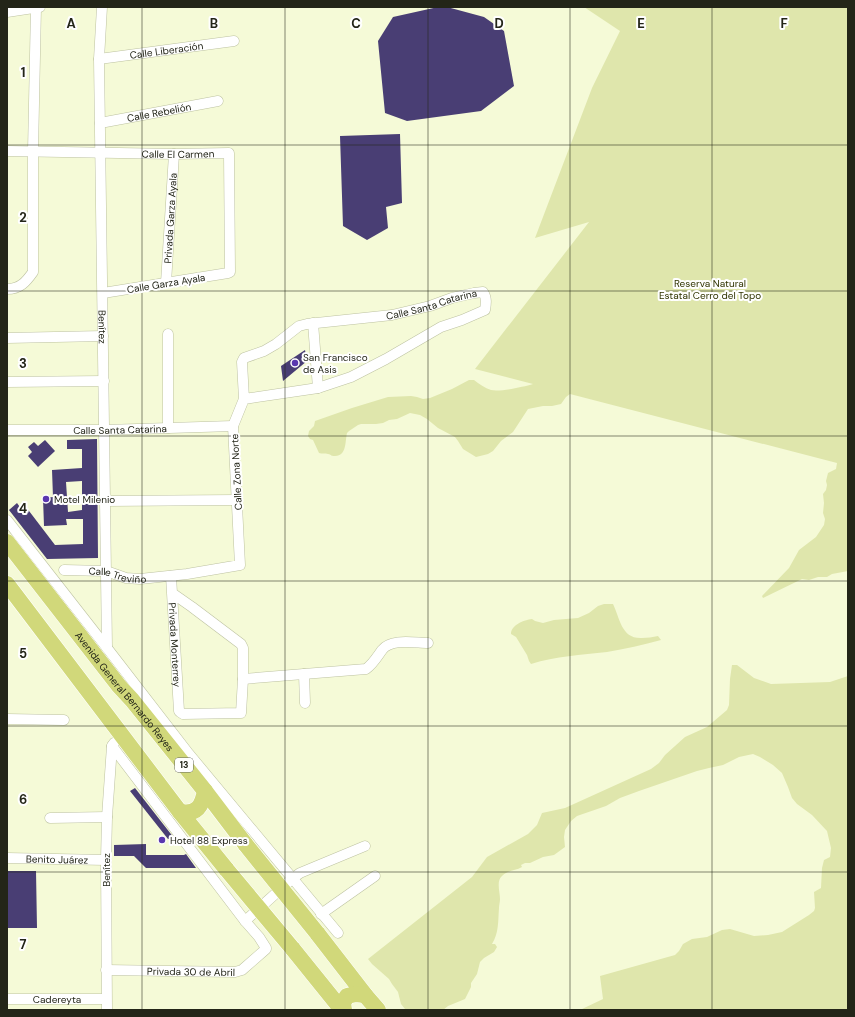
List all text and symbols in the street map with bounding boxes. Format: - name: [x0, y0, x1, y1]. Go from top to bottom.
- text: A: [66, 15, 76, 32]
- text: B: [210, 15, 218, 32]
- text: C: [351, 15, 361, 32]
- text: D: [494, 15, 504, 32]
- text: E: [637, 15, 645, 32]
- text: F: [780, 15, 788, 32]
- street label: Calle Liberación: [129, 39, 204, 62]
- text: 1: [21, 64, 25, 81]
- street label: Calle Rebelión: [126, 100, 192, 125]
- street label: Calle El Carmen: [142, 147, 215, 161]
- street label: Privada Garza Ayala: [161, 172, 180, 264]
- text: 2: [19, 209, 27, 226]
- street label: Calle Garza Ayala: [126, 271, 206, 296]
- park label: Reserva Natural Estatal Cerro del Topo: [659, 277, 761, 302]
- street label: Calle Santa Catarina: [385, 287, 478, 323]
- street label: Benítez: [95, 310, 109, 344]
- place label: San Francisco de Asis: [303, 351, 368, 376]
- text: 3: [19, 355, 27, 372]
- marker: San Francisco de Asis: [290, 358, 300, 368]
- street label: Calle Santa Catarina: [73, 422, 167, 437]
- street label: Calle Zona Norte: [228, 433, 245, 511]
- place label: Motel Milenio: [54, 493, 115, 506]
- marker: Motel Milenio: [41, 494, 51, 504]
- text: 4: [19, 500, 27, 517]
- street label: Calle Treviño: [88, 565, 147, 586]
- street label: Privada Monterrey: [166, 602, 184, 688]
- street label: Avenida General Bernardo Reyes: [72, 629, 176, 754]
- text: 5: [19, 645, 27, 662]
- road number: 13: [175, 758, 193, 772]
- text: 6: [19, 791, 27, 808]
- place label: Hotel 88 Express: [170, 834, 248, 847]
- marker: Hotel 88 Express: [157, 835, 167, 845]
- street label: Benito Juárez: [26, 852, 89, 867]
- street label: Benítez: [100, 853, 113, 887]
- text: 7: [20, 936, 27, 953]
- street label: Privada 30 de Abril: [147, 965, 235, 979]
- street label: Cadereyta: [33, 993, 81, 1006]

